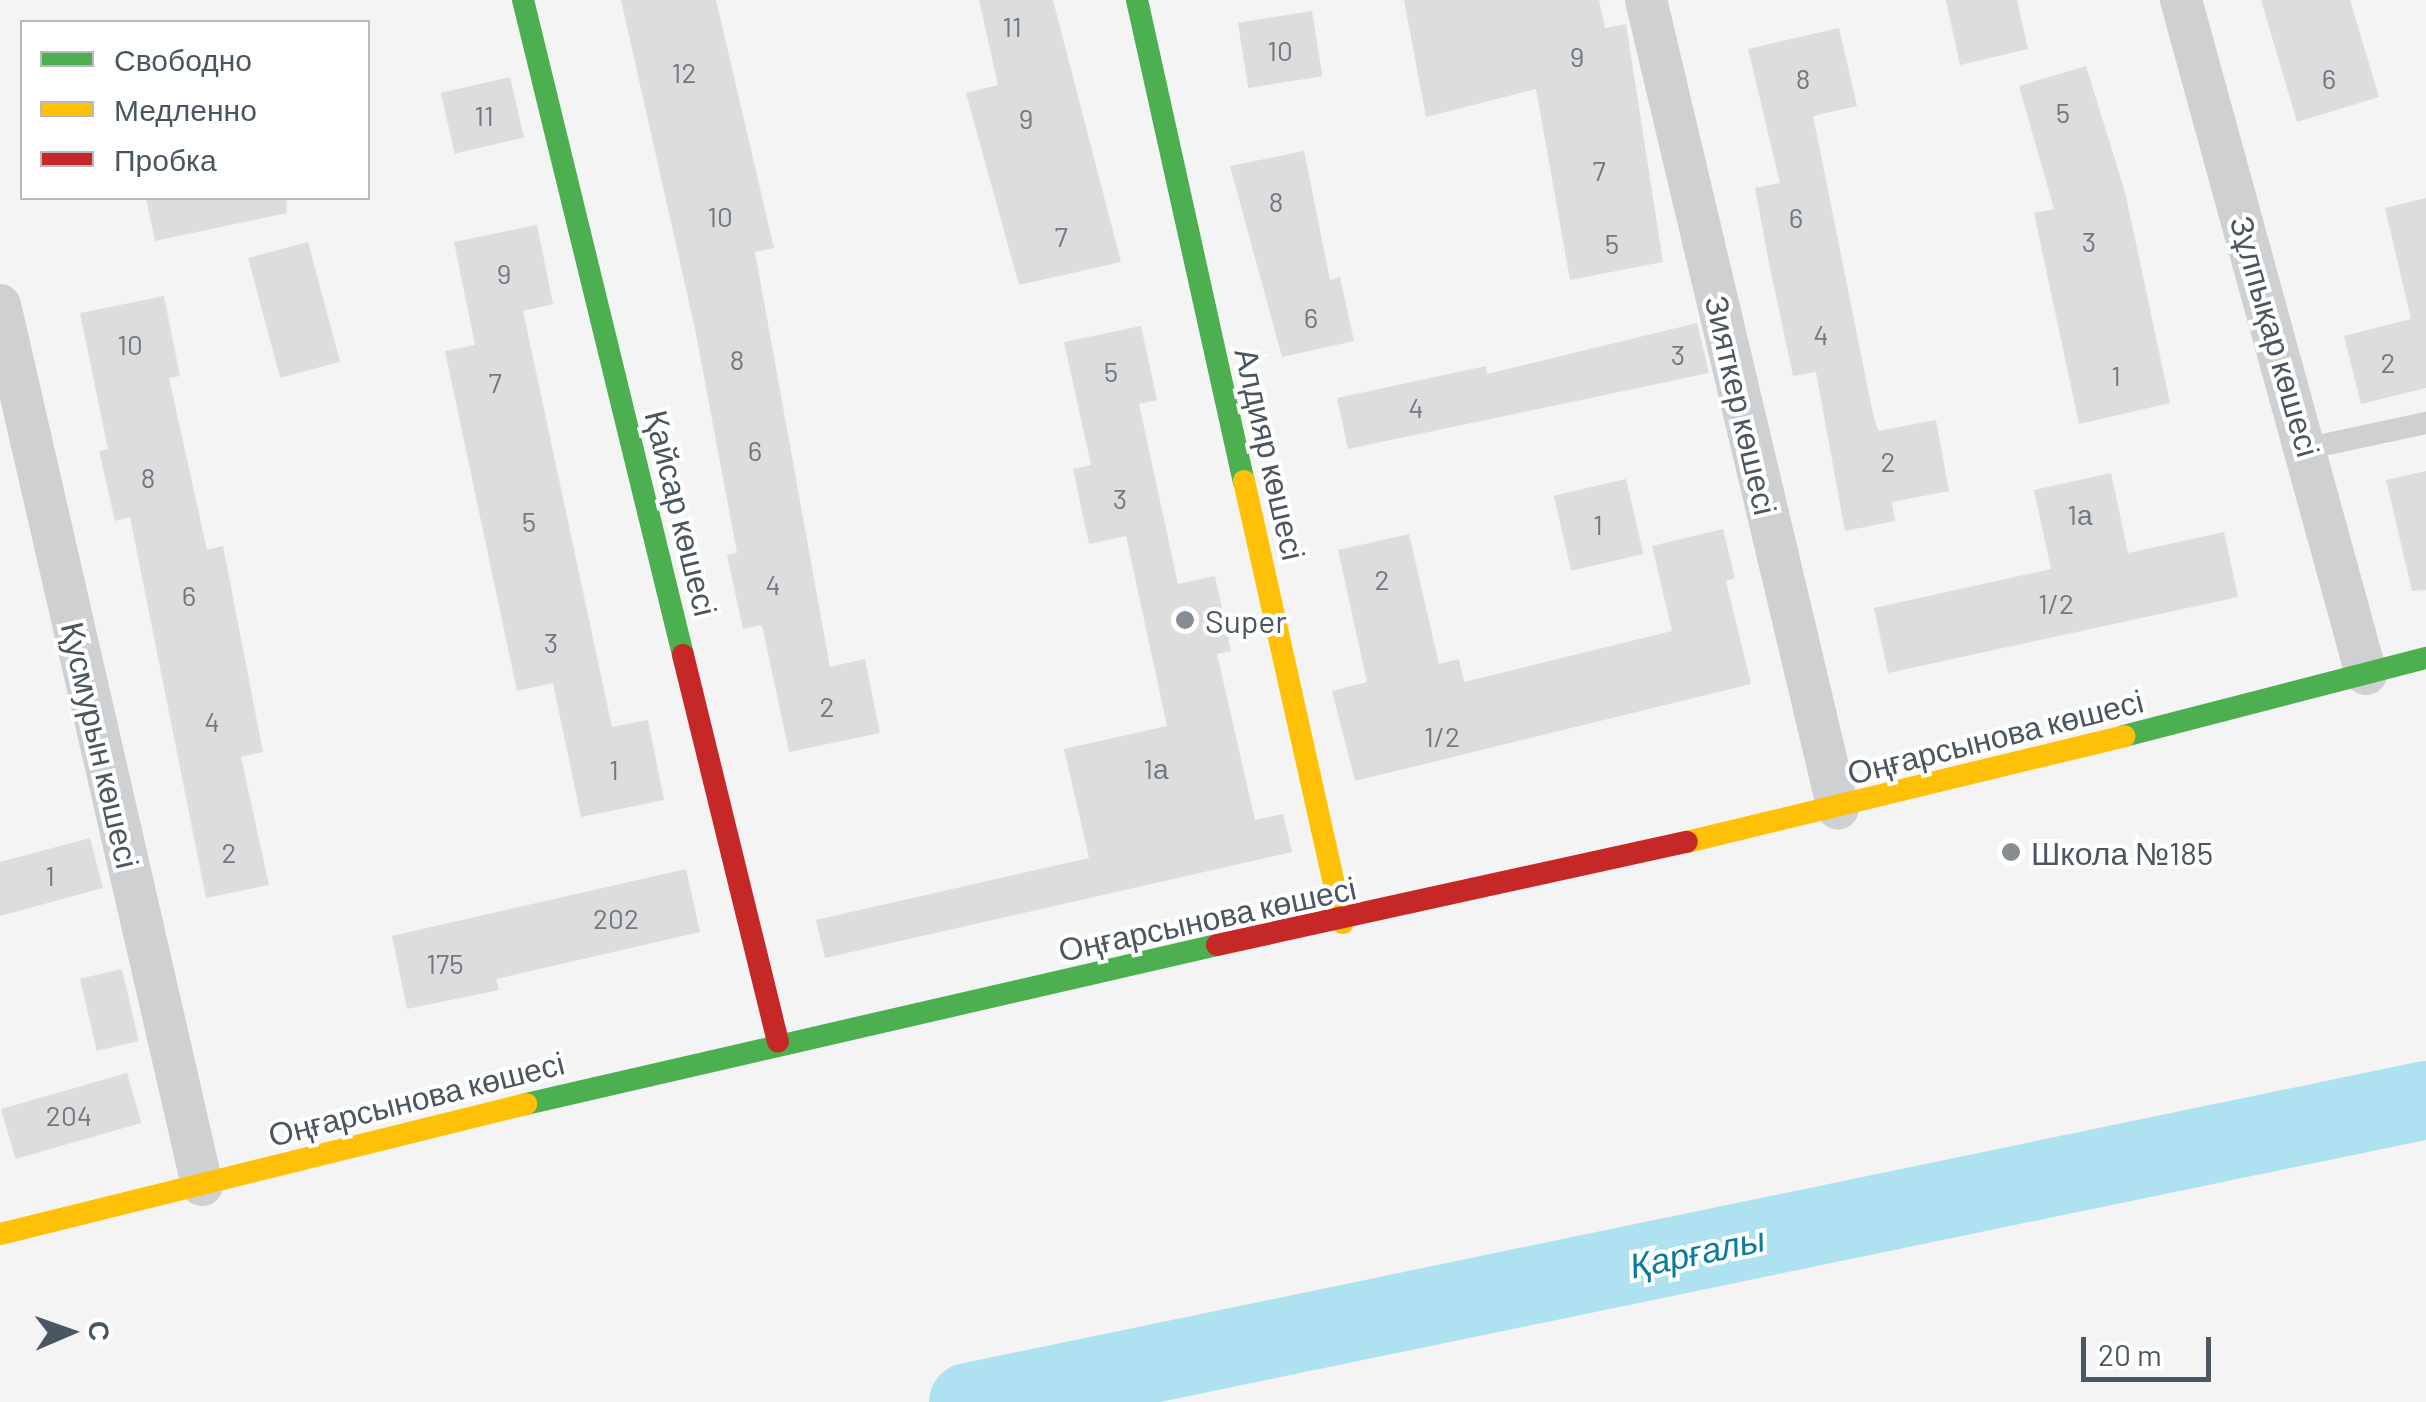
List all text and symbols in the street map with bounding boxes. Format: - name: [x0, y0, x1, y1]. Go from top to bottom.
- house number: 11: [1002, 9, 1022, 43]
- legend: [20, 20, 370, 200]
- house number: 10: [1267, 33, 1293, 67]
- house number: 9: [1570, 39, 1584, 73]
- text: Свободно: [114, 41, 252, 77]
- house number: 12: [672, 55, 696, 89]
- house number: 8: [1796, 61, 1810, 95]
- house number: 6: [2322, 61, 2336, 95]
- text: Медленно: [114, 91, 257, 127]
- house number: 5: [2056, 95, 2070, 129]
- house number: 11: [474, 98, 494, 132]
- house number: 9: [1019, 101, 1033, 135]
- text: Пробка: [114, 141, 217, 177]
- house number: 7: [1592, 153, 1606, 187]
- house number: 8: [1269, 184, 1283, 218]
- house number: 10: [707, 199, 733, 233]
- house number: 6: [1789, 200, 1803, 234]
- street label: Зұлпықар көшесі: [2223, 211, 2329, 461]
- house number: 7: [1054, 219, 1068, 253]
- house number: 3: [2082, 224, 2096, 258]
- house number: 5: [1605, 226, 1619, 260]
- house number: 9: [497, 256, 511, 290]
- street label: Зияткер көшесі: [1698, 292, 1786, 518]
- house number: 6: [1304, 300, 1318, 334]
- house number: 4: [1813, 317, 1829, 351]
- house number: 10: [117, 327, 143, 361]
- house number: 3: [1671, 337, 1685, 371]
- house number: 8: [730, 342, 744, 376]
- street label: Алдияр көшесі: [1228, 344, 1314, 564]
- house number: 2: [2380, 345, 2396, 379]
- house number: 5: [1104, 354, 1118, 388]
- house number: 1: [2111, 358, 2121, 392]
- house number: 7: [488, 365, 502, 399]
- house number: 4: [1408, 390, 1424, 424]
- street label: Қайсар көшесі: [638, 406, 726, 620]
- house number: 6: [748, 433, 762, 467]
- house number: 2: [1880, 444, 1896, 478]
- house number: 8: [141, 460, 155, 494]
- house number: 3: [1113, 481, 1127, 515]
- house number: 1а: [2067, 497, 2093, 531]
- house number: 5: [522, 504, 536, 538]
- house number: 1: [1593, 507, 1603, 541]
- house number: 2: [1374, 562, 1390, 596]
- house number: 4: [765, 567, 781, 601]
- house number: 6: [182, 578, 196, 612]
- house number: 1/2: [2038, 586, 2074, 620]
- place label: Super: [1205, 601, 1287, 639]
- marker: Super: [1174, 609, 1196, 631]
- street label: Қусмурын көшесі: [54, 618, 148, 872]
- house number: 3: [544, 625, 558, 659]
- street label: Оңғарсынова көшесі: [1843, 681, 2147, 791]
- house number: 2: [819, 689, 835, 723]
- house number: 4: [204, 704, 220, 738]
- house number: 1/2: [1424, 719, 1460, 753]
- house number: 1а: [1143, 751, 1169, 785]
- house number: 1: [609, 752, 619, 786]
- place label: Школа №185: [2031, 833, 2213, 871]
- house number: 2: [221, 835, 237, 869]
- marker: Школа №185: [2000, 841, 2022, 863]
- house number: 1: [45, 858, 55, 892]
- street label: Оңғарсынова көшесі: [1055, 868, 1359, 968]
- house number: 202: [593, 901, 639, 935]
- house number: 175: [426, 946, 464, 980]
- street label: Оңғарсынова көшесі: [264, 1043, 568, 1153]
- house number: 204: [46, 1098, 92, 1132]
- water label: Қарғалы: [1625, 1216, 1769, 1286]
- north arrow: [20, 1282, 120, 1382]
- scale bar: [2086, 1317, 2216, 1379]
- text: С: [83, 1320, 117, 1342]
- text: 20 m: [2098, 1336, 2162, 1372]

